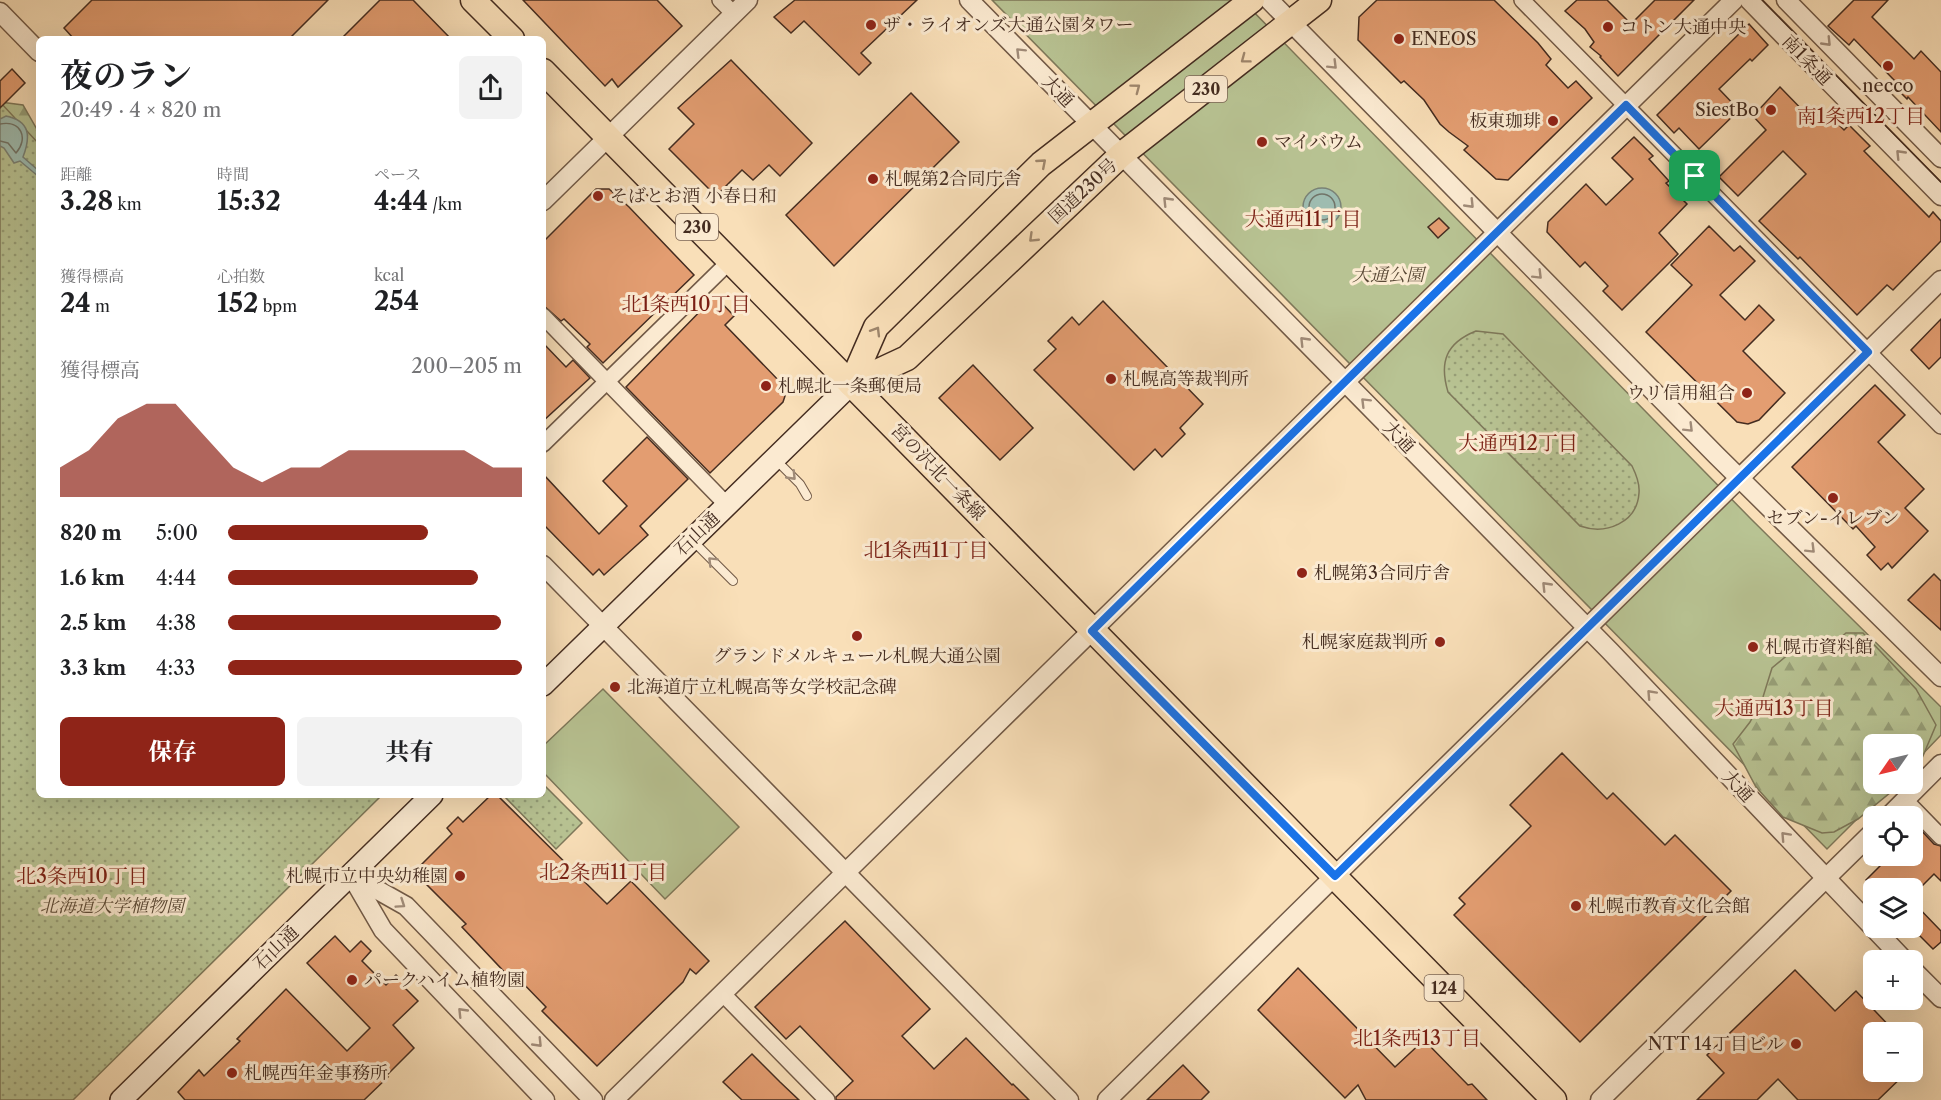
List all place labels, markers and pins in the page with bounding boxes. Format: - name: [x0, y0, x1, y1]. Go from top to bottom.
- place label: ザ・ライオンズ大通公園タワー: [883, 14, 1133, 36]
- place label: コトン大通中央: [1620, 16, 1746, 38]
- marker: ザ・ライオンズ大通公園タワー: [864, 18, 878, 32]
- marker: コトン大通中央: [1601, 20, 1615, 34]
- place label: ENEOS: [1411, 28, 1476, 50]
- marker: ENEOS: [1392, 32, 1406, 46]
- marker: necco: [1881, 59, 1895, 73]
- place label: necco: [1862, 75, 1914, 97]
- place label: SiestBo: [1695, 99, 1759, 121]
- marker: SiestBo: [1764, 103, 1778, 117]
- place label: 板東珈琲: [1469, 110, 1541, 132]
- marker: 板東珈琲: [1546, 114, 1560, 128]
- place label: マイバウム: [1274, 131, 1363, 153]
- marker: マイバウム: [1255, 135, 1269, 149]
- pin: [1669, 150, 1720, 201]
- place label: 札幌第2合同庁舎: [885, 168, 1021, 190]
- marker: 札幌第2合同庁舎: [866, 172, 880, 186]
- place label: そばとお酒 小春日和: [610, 185, 777, 207]
- marker: そばとお酒 小春日和: [591, 189, 605, 203]
- place label: 札幌高等裁判所: [1123, 368, 1249, 390]
- marker: 札幌高等裁判所: [1104, 372, 1118, 386]
- place label: 札幌北一条郵便局: [778, 375, 922, 397]
- marker: 札幌北一条郵便局: [759, 379, 773, 393]
- place label: ウリ信用組合: [1627, 382, 1735, 404]
- marker: ウリ信用組合: [1740, 386, 1754, 400]
- marker: セブン-イレブン: [1826, 491, 1840, 505]
- place label: セブン-イレブン: [1767, 507, 1899, 529]
- place label: 札幌第3合同庁舎: [1314, 562, 1450, 584]
- marker: 札幌第3合同庁舎: [1295, 566, 1309, 580]
- marker: グランドメルキュール札幌大通公園: [850, 629, 864, 643]
- place label: 札幌家庭裁判所: [1302, 631, 1428, 653]
- marker: 札幌家庭裁判所: [1433, 635, 1447, 649]
- place label: 札幌市資料館: [1765, 636, 1873, 658]
- marker: 札幌市資料館: [1746, 640, 1760, 654]
- place label: グランドメルキュール札幌大通公園: [713, 645, 1001, 667]
- place label: 北海道庁立札幌高等女学校記念碑: [627, 676, 897, 698]
- marker: 北海道庁立札幌高等女学校記念碑: [608, 680, 622, 694]
- place label: 札幌市立中央幼稚園: [286, 865, 448, 887]
- marker: 札幌市立中央幼稚園: [453, 869, 467, 883]
- place label: 札幌市教育文化会館: [1588, 895, 1750, 917]
- marker: 札幌市教育文化会館: [1569, 899, 1583, 913]
- place label: パークハイム植物園: [364, 969, 525, 991]
- marker: パークハイム植物園: [345, 973, 359, 987]
- place label: NTT 14丁目ビル: [1648, 1033, 1784, 1055]
- marker: NTT 14丁目ビル: [1789, 1037, 1803, 1051]
- place label: 札幌西年金事務所: [244, 1062, 388, 1084]
- marker: 札幌西年金事務所: [225, 1066, 239, 1080]

